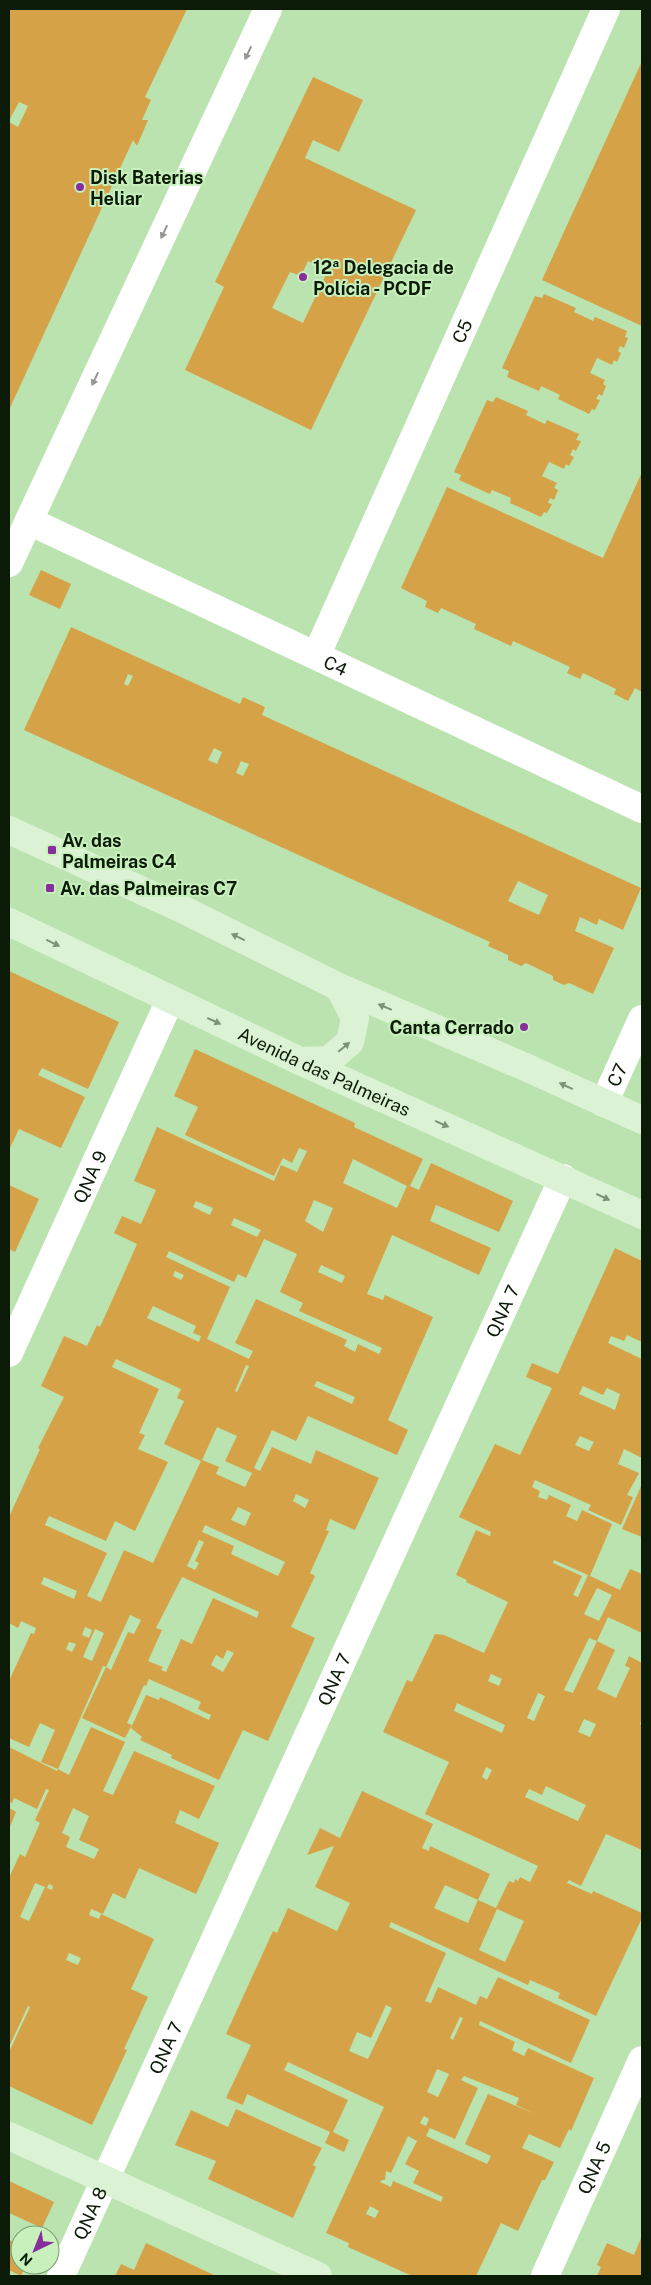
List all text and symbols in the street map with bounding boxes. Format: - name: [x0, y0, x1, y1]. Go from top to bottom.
- one-way arrow: [243, 46, 251, 60]
- place label: Disk Baterias Heliar: [90, 167, 203, 209]
- marker: Disk Baterias Heliar: [74, 181, 86, 193]
- one-way arrow: [160, 225, 168, 239]
- place label: 12ª Delegacia de Polícia - PCDF: [313, 257, 454, 299]
- marker: 12ª Delegacia de Polícia - PCDF: [297, 271, 309, 283]
- street label: C5: [447, 316, 476, 346]
- one-way arrow: [91, 372, 99, 386]
- street label: C4: [321, 651, 351, 680]
- place label: Av. das Palmeiras C4: [62, 830, 177, 872]
- marker: Av. das Palmeiras C4: [46, 844, 58, 856]
- place label: Av. das Palmeiras C7: [60, 878, 237, 899]
- marker: Av. das Palmeiras C7: [44, 882, 56, 894]
- one-way arrow: [231, 933, 246, 941]
- one-way arrow: [46, 939, 60, 947]
- one-way arrow: [378, 1002, 392, 1010]
- one-way arrow: [207, 1017, 221, 1025]
- place label: Canta Cerrado: [390, 1017, 514, 1038]
- marker: Canta Cerrado: [518, 1021, 530, 1033]
- street label: Avenida das Palmeiras: [235, 1023, 414, 1120]
- one-way arrow: [337, 1041, 349, 1053]
- street label: C7: [602, 1060, 631, 1090]
- one-way arrow: [559, 1081, 573, 1089]
- one-way arrow: [435, 1120, 449, 1128]
- street label: QNA 9: [68, 1147, 111, 1206]
- one-way arrow: [596, 1193, 610, 1201]
- street label: QNA 7: [481, 1282, 523, 1340]
- street label: QNA 7: [313, 1650, 355, 1709]
- street label: QNA 7: [144, 2018, 186, 2077]
- street label: QNA 5: [573, 2138, 615, 2197]
- street label: QNA 8: [69, 2183, 111, 2243]
- north arrow: [10, 2225, 60, 2275]
- text: N: [17, 2250, 36, 2269]

